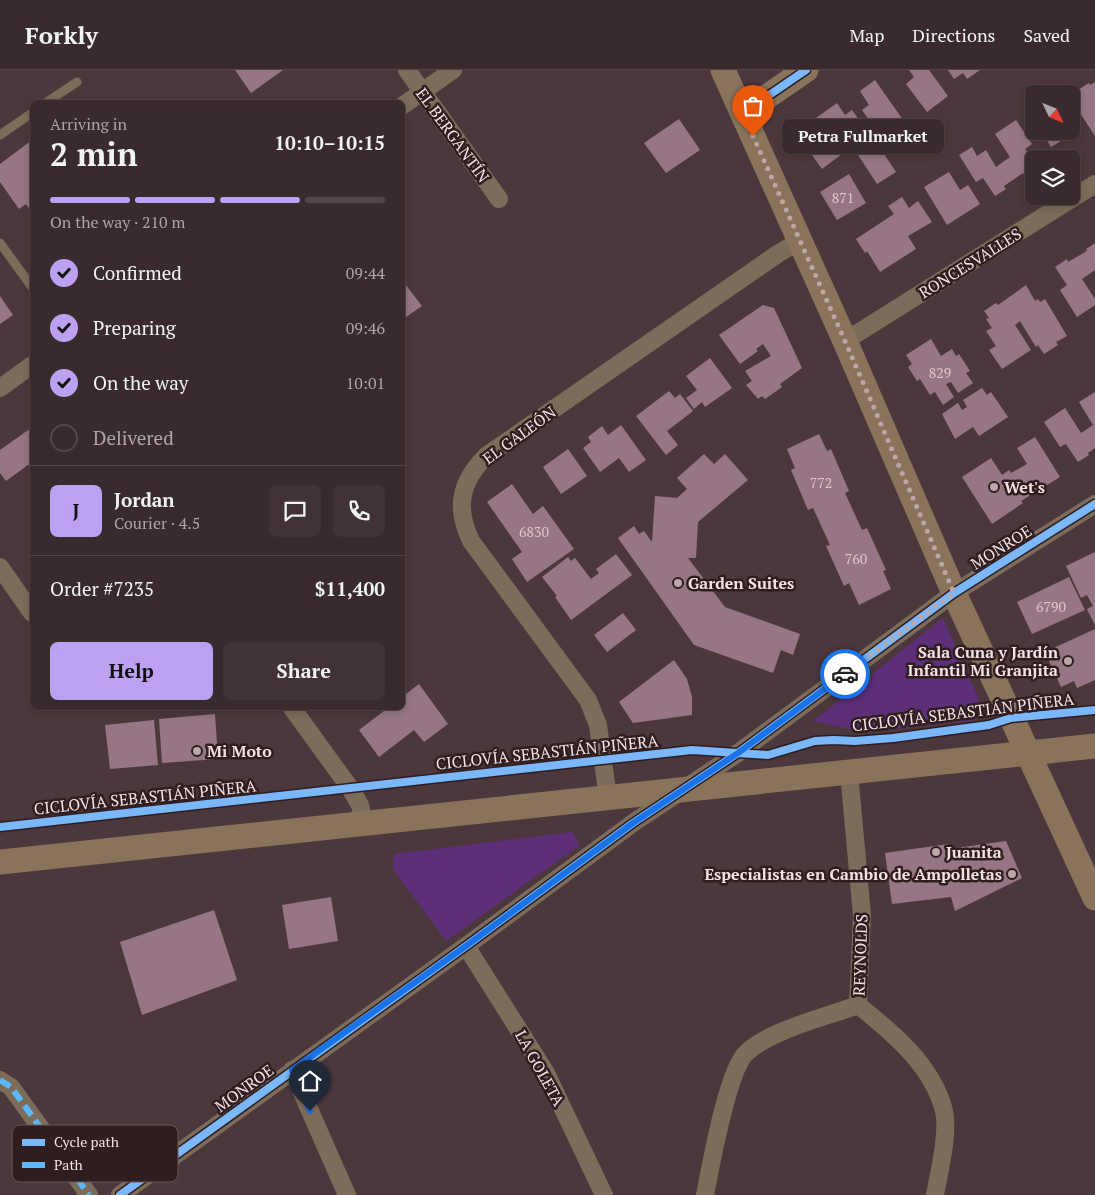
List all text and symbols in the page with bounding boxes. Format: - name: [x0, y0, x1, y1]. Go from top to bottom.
- text: Forkly: [25, 19, 98, 51]
- text: Map: [849, 23, 884, 47]
- text: Directions: [912, 23, 995, 47]
- text: Saved: [1023, 23, 1070, 47]
- street label: EL BERGANTÍN: [411, 83, 495, 187]
- pin: [732, 85, 774, 136]
- north arrow: [1025, 85, 1080, 140]
- map controls: [1025, 85, 1080, 205]
- icon: bag: [739, 92, 767, 120]
- text: Arriving in: [50, 113, 127, 135]
- callout: Petra Fullmarket: [783, 118, 946, 154]
- text: Petra Fullmarket: [798, 125, 928, 147]
- text: 10:10–10:15: [274, 130, 385, 155]
- text: 2 min: [50, 133, 138, 175]
- button: layers: [1025, 150, 1080, 205]
- house number: 871: [832, 188, 854, 207]
- text: On the way · 210 m: [50, 211, 185, 233]
- street label: RONCESVALLES: [915, 223, 1025, 303]
- icon: check: [50, 259, 78, 287]
- text: Confirmed: [93, 260, 182, 285]
- text: 09:44: [346, 262, 385, 284]
- icon: check: [50, 314, 78, 342]
- text: Preparing: [93, 315, 176, 340]
- text: 09:46: [346, 317, 385, 339]
- house number: 829: [929, 363, 951, 382]
- icon: check: [50, 369, 78, 397]
- text: On the way: [93, 370, 188, 395]
- text: 10:01: [346, 372, 385, 394]
- street label: EL GALEÓN: [478, 401, 560, 469]
- text: Delivered: [93, 425, 174, 450]
- house number: 772: [810, 473, 832, 492]
- place label: Wet's: [1004, 476, 1045, 498]
- marker: Wet's: [988, 481, 1000, 493]
- button: chat: [269, 485, 321, 537]
- button: phone: [333, 485, 385, 537]
- text: Jordan: [114, 487, 175, 512]
- text: J: [73, 498, 79, 523]
- text: Courier · 4.5: [114, 512, 200, 534]
- street label: MONROE: [966, 520, 1036, 574]
- house number: 6830: [519, 522, 549, 541]
- house number: 760: [845, 549, 867, 568]
- place label: Garden Suites: [688, 572, 794, 594]
- text: Order #7235: [50, 576, 154, 601]
- text: $11,400: [315, 576, 385, 601]
- marker: Garden Suites: [672, 577, 684, 589]
- house number: 6790: [1036, 597, 1066, 616]
- place label: Sala Cuna y Jardín Infantil Mi Granjita: [908, 641, 1059, 681]
- button: Help: [50, 642, 213, 700]
- button: Share: [223, 642, 385, 700]
- courier: [820, 649, 870, 699]
- marker: Sala Cuna y Jardín Infantil Mi Granjita: [1062, 655, 1074, 667]
- icon: car: [831, 660, 859, 688]
- street label: CICLOVÍA SEBASTIÁN PIÑERA: [851, 687, 1075, 737]
- street label: CICLOVÍA SEBASTIÁN PIÑERA: [435, 729, 659, 775]
- place label: Mi Moto: [207, 740, 272, 762]
- marker: Mi Moto: [191, 745, 203, 757]
- street label: CICLOVÍA SEBASTIÁN PIÑERA: [33, 774, 257, 820]
- place label: Juanita: [946, 841, 1002, 863]
- marker: Juanita: [930, 846, 942, 858]
- place label: Especialistas en Cambio de Ampolletas: [704, 863, 1002, 885]
- marker: Especialistas en Cambio de Ampolletas: [1006, 868, 1018, 880]
- street label: REYNOLDS: [848, 914, 872, 996]
- street label: LA GOLETA: [510, 1026, 570, 1110]
- street label: MONROE: [210, 1059, 278, 1117]
- pin: [289, 1060, 331, 1111]
- icon: home: [296, 1067, 324, 1095]
- legend: [12, 1125, 178, 1182]
- text: Cycle path: [54, 1132, 119, 1151]
- text: Path: [54, 1155, 83, 1174]

